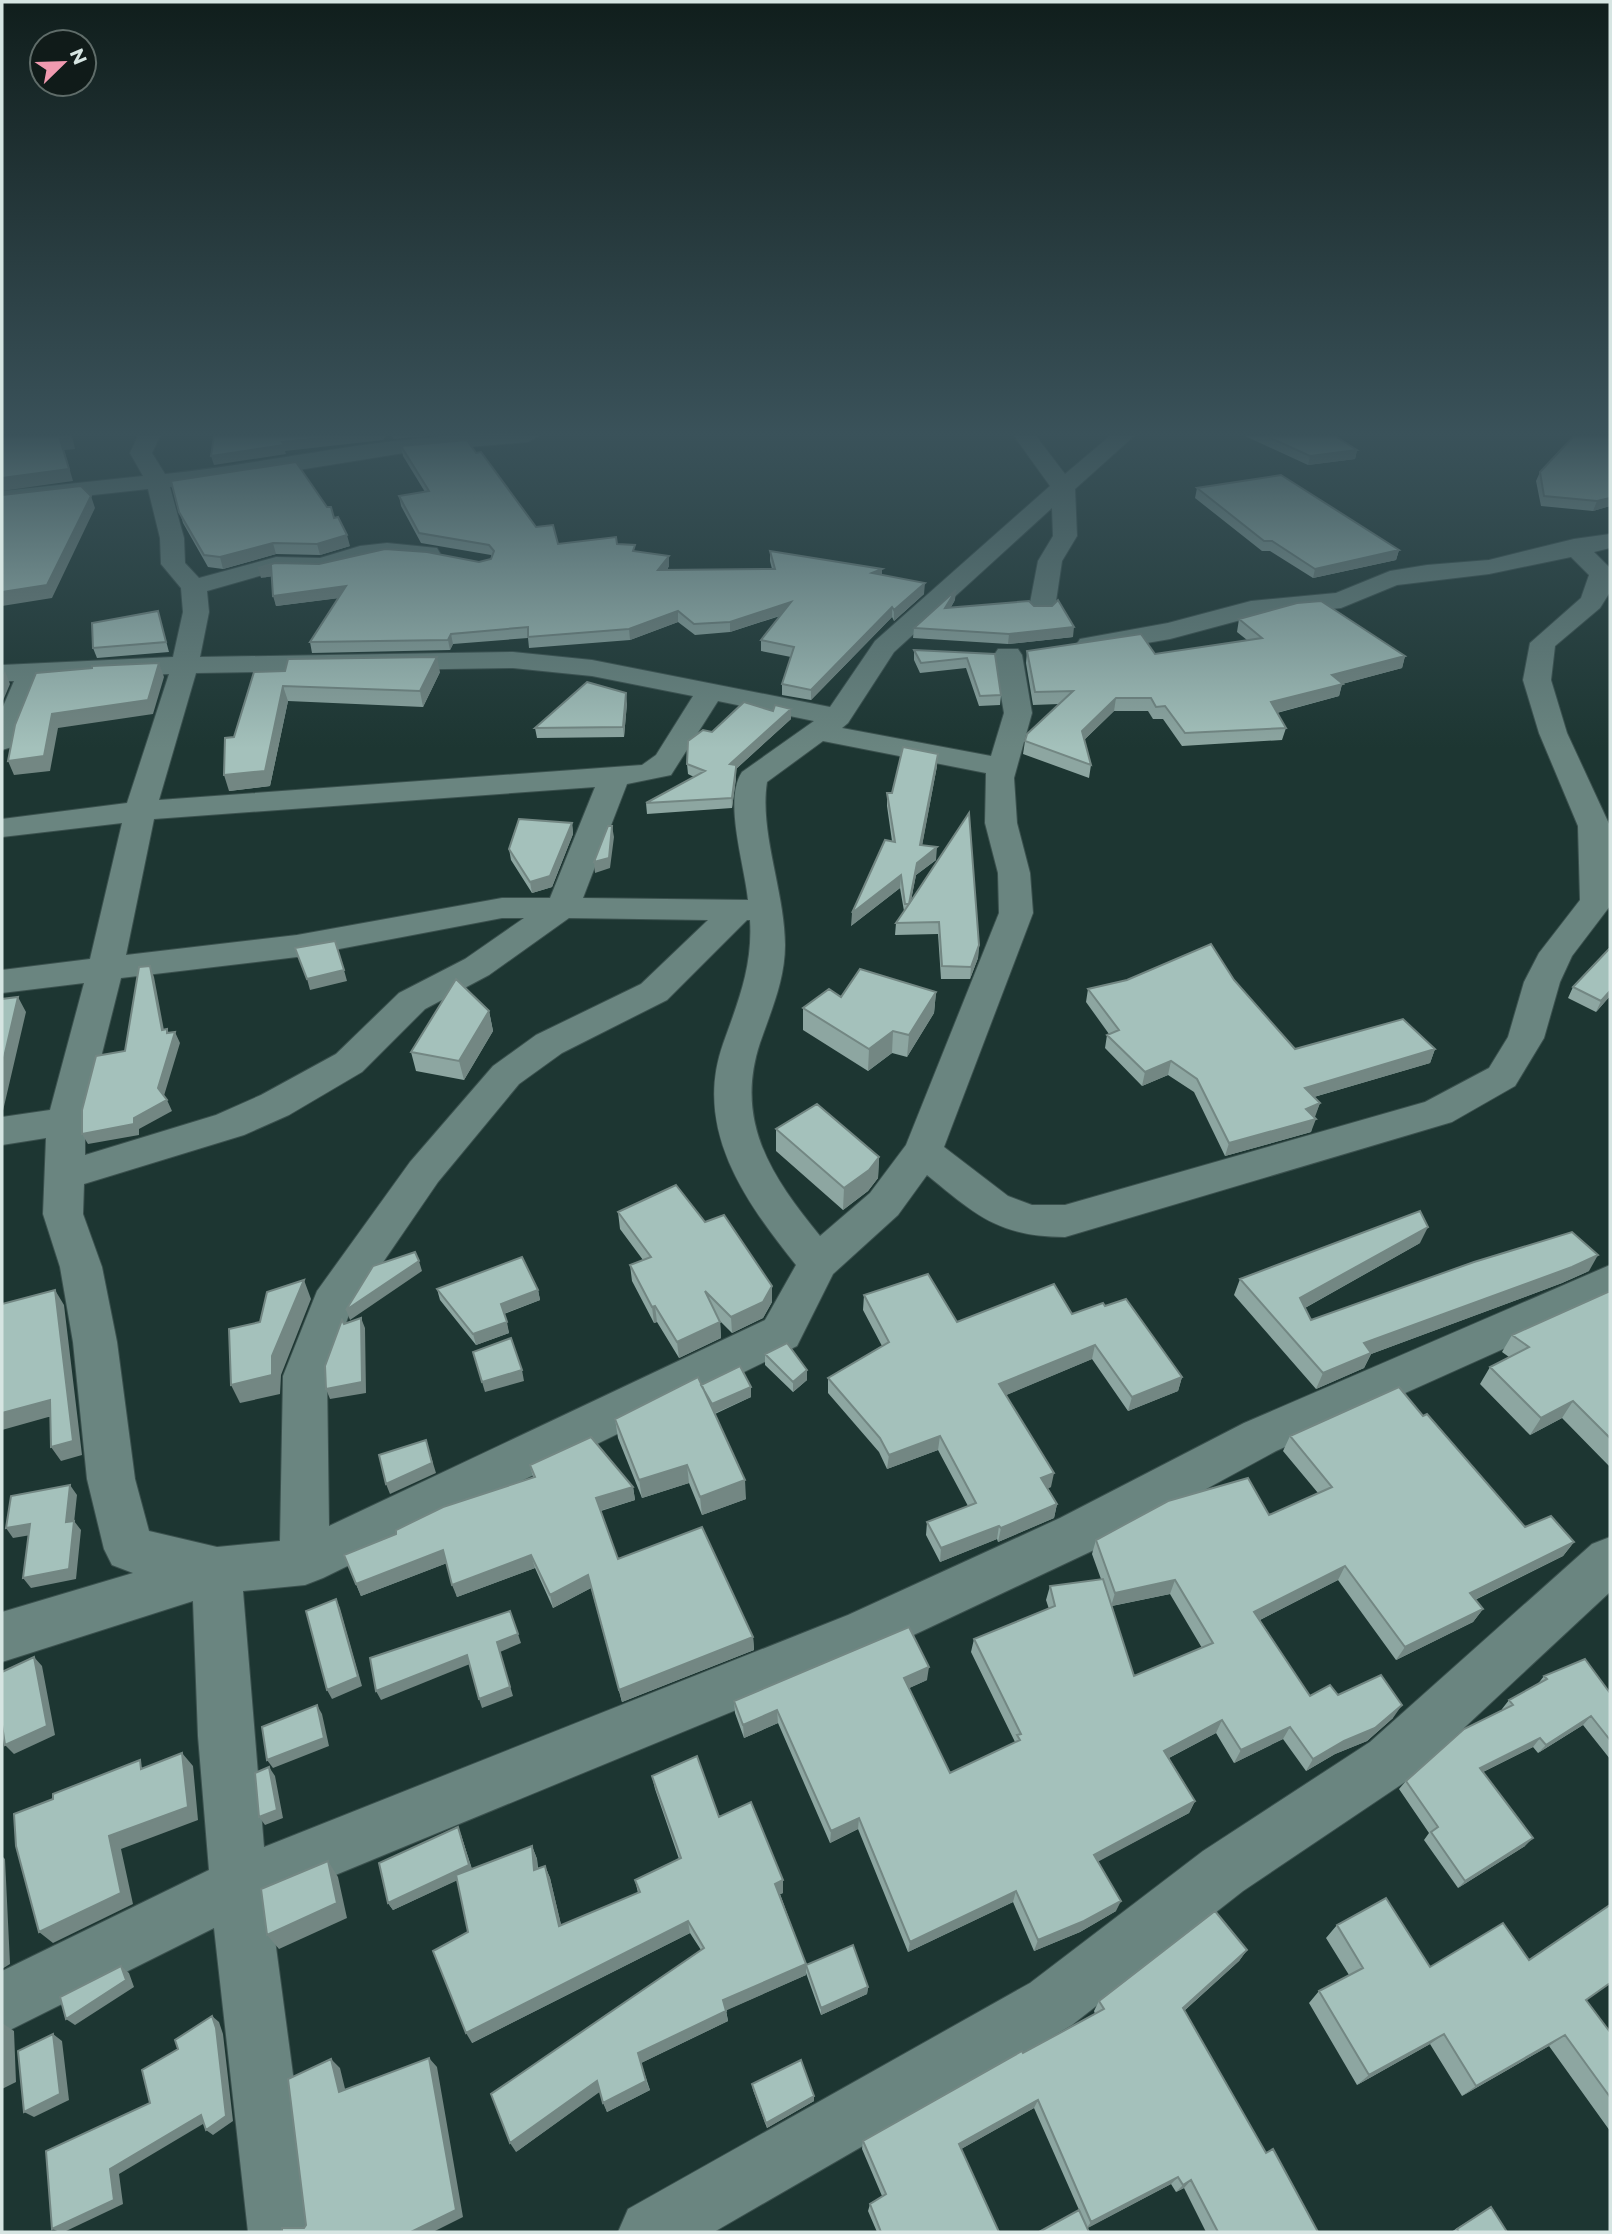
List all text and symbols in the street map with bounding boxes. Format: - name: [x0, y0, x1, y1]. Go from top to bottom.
- north arrow: [28, 28, 98, 98]
- text: N: [65, 45, 92, 68]

